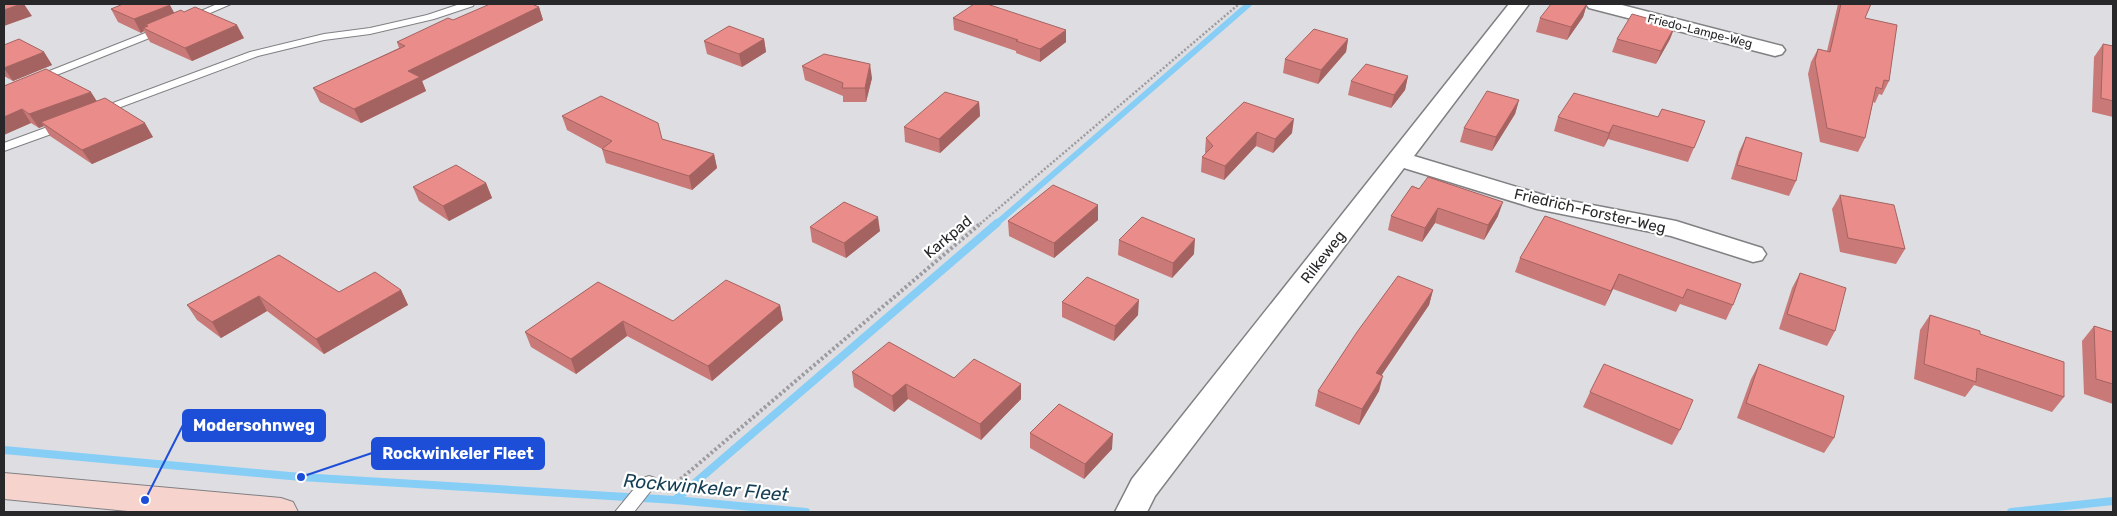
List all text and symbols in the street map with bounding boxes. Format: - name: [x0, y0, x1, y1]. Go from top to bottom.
- street label: Friedo-Lampe-Weg: [1646, 11, 1754, 51]
- street label: Friedrich-Forster-Weg: [1512, 185, 1668, 237]
- street label: Karkpad: [920, 212, 976, 262]
- street label: Rilkeweg: [1297, 227, 1349, 287]
- callout: Modersohnweg: [183, 410, 325, 441]
- text: Modersohnweg: [193, 416, 315, 435]
- callout: Rockwinkeler Fleet: [372, 438, 544, 469]
- text: Rockwinkeler Fleet: [382, 444, 534, 463]
- water label: Rockwinkeler Fleet: [622, 469, 790, 506]

